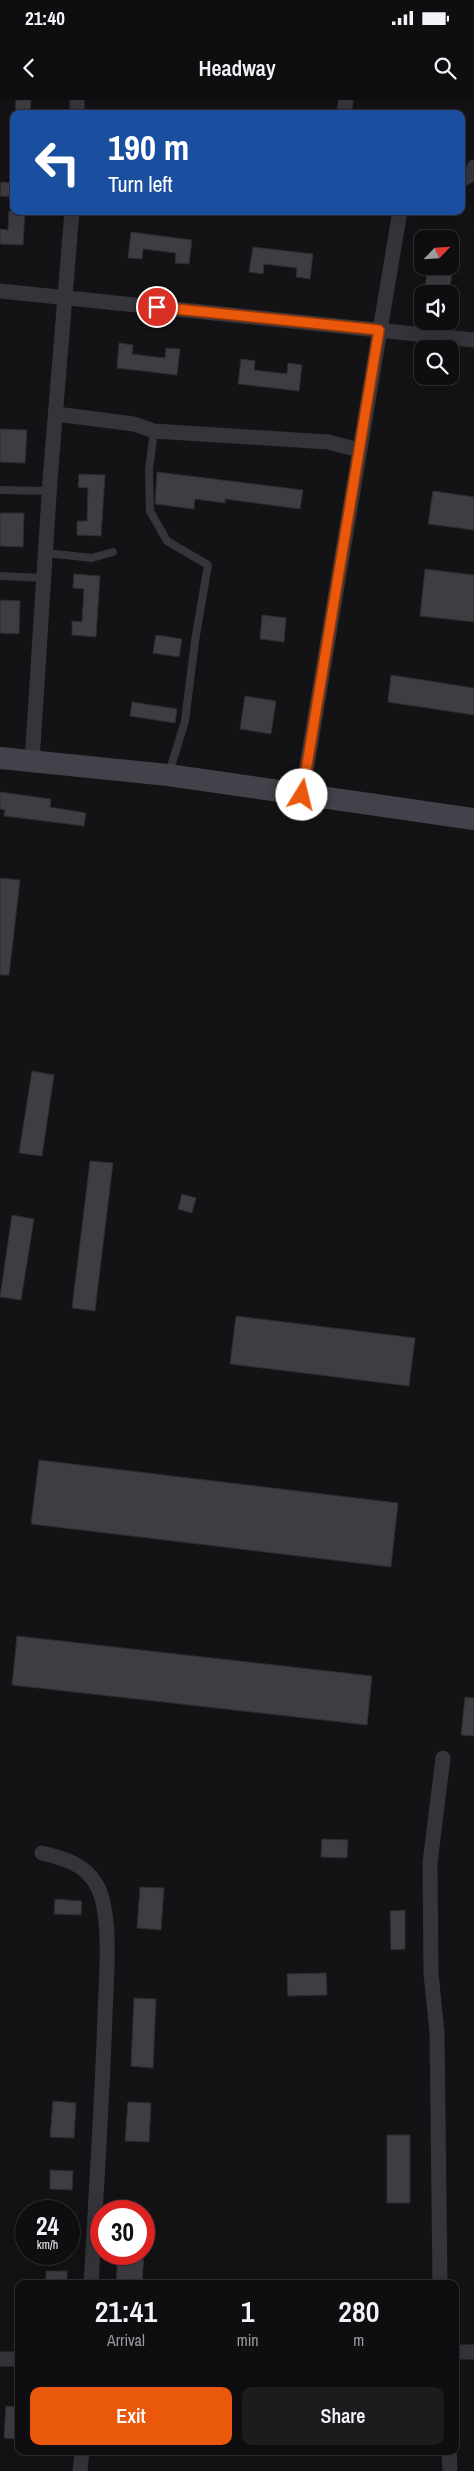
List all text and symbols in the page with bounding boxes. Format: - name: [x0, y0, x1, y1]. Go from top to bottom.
- text: 21:40: [25, 5, 65, 31]
- text: Headway: [198, 53, 276, 83]
- icon: back: [15, 54, 43, 82]
- icon: search: [431, 54, 459, 82]
- text: 190 m: [108, 124, 189, 171]
- icon: left: [25, 130, 90, 195]
- text: Turn left: [108, 169, 173, 199]
- north arrow: [414, 230, 459, 275]
- map controls: [414, 230, 459, 385]
- button: sound: [414, 285, 459, 330]
- pin: [136, 286, 178, 328]
- icon: arrive: [143, 293, 171, 321]
- button: search: [414, 340, 459, 385]
- position arrow: [275, 768, 327, 820]
- speed limit sign: 30: [90, 2200, 155, 2265]
- text: 24: [36, 2209, 59, 2243]
- text: km/h: [37, 2237, 58, 2253]
- text: 21:41: [95, 2291, 157, 2331]
- text: 1: [241, 2291, 255, 2331]
- text: 280: [338, 2291, 379, 2331]
- text: Arrival: [107, 2329, 145, 2351]
- text: min: [237, 2329, 259, 2351]
- text: m: [353, 2329, 364, 2351]
- button: Exit: [30, 2387, 232, 2445]
- button: Share: [242, 2387, 444, 2445]

